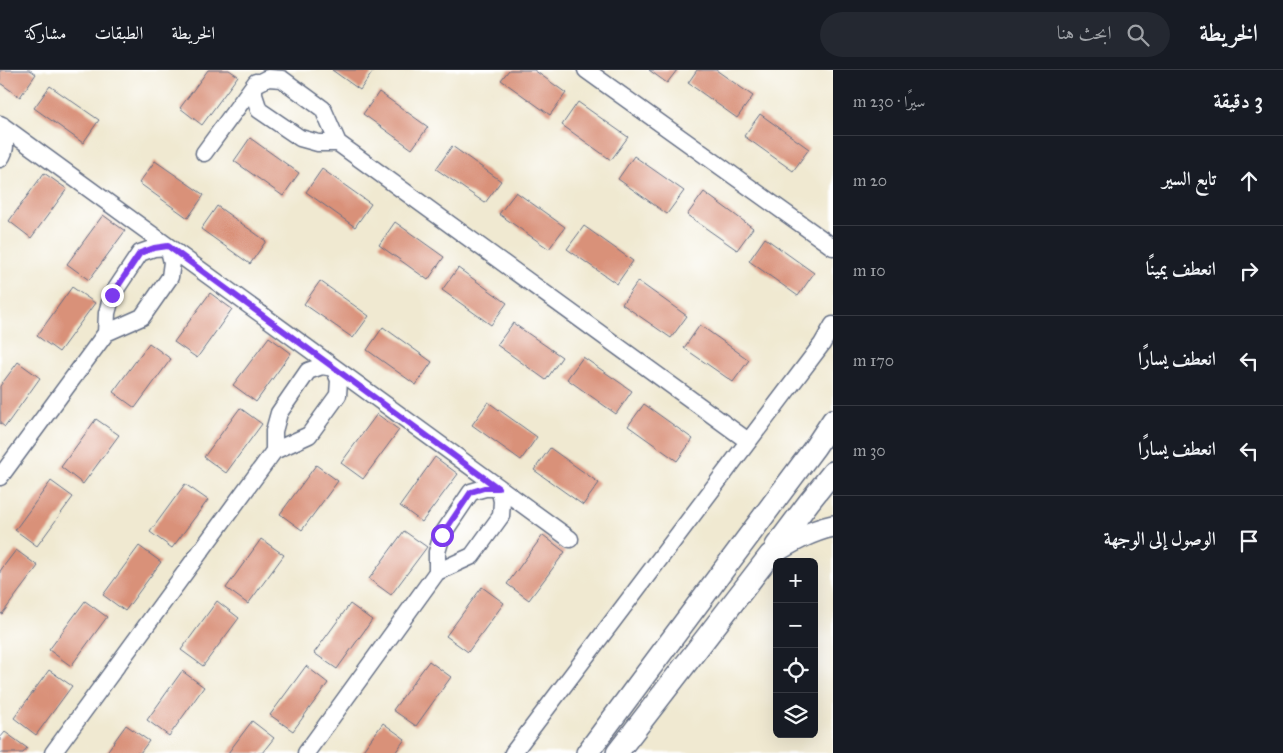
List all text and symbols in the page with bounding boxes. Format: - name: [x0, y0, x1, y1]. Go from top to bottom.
- search box: [820, 12, 1170, 57]
- text: الخريطة: [1200, 18, 1258, 48]
- text: ابحث هنا: [1057, 21, 1112, 44]
- icon: search: [1124, 21, 1152, 49]
- text: مشاركة: [25, 22, 66, 44]
- text: الطبقات: [94, 22, 143, 44]
- text: الخريطة: [171, 22, 215, 44]
- text: 3 دقيقة: [1213, 88, 1263, 114]
- text: سيرًا · 230 m: [853, 92, 925, 111]
- text: تابع السير: [1162, 167, 1216, 190]
- icon: ahead: [1235, 167, 1263, 195]
- text: 20 m: [853, 171, 887, 190]
- text: انعطف يمينًا: [1146, 257, 1216, 280]
- icon: right: [1235, 257, 1263, 285]
- text: 10 m: [853, 261, 885, 280]
- route end: [101, 284, 124, 307]
- text: انعطف يسارًا: [1138, 347, 1216, 370]
- icon: left: [1235, 347, 1263, 375]
- text: 170 m: [853, 351, 894, 370]
- text: انعطف يسارًا: [1138, 437, 1216, 460]
- icon: left: [1235, 437, 1263, 465]
- text: 30 m: [853, 441, 886, 460]
- route start: [431, 524, 454, 547]
- text: الوصول إلى الوجهة: [1104, 527, 1216, 550]
- icon: arrive: [1235, 527, 1263, 555]
- map controls: [773, 558, 818, 738]
- button: +: [773, 558, 818, 603]
- button: −: [773, 603, 818, 648]
- button: locate: [773, 648, 818, 693]
- button: layers: [773, 693, 818, 738]

